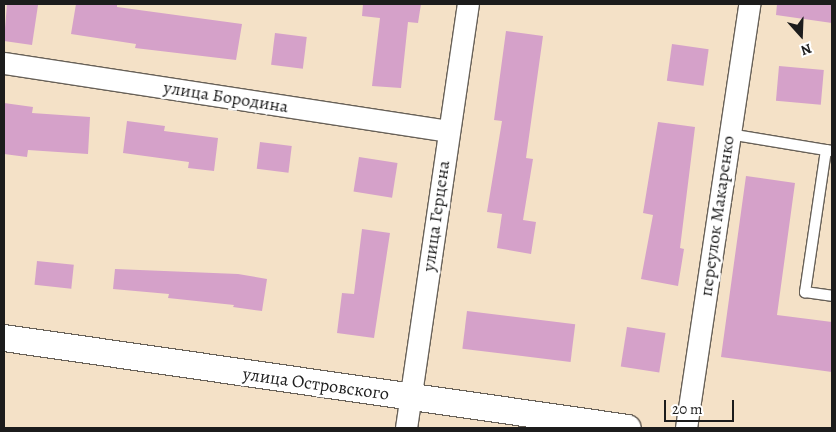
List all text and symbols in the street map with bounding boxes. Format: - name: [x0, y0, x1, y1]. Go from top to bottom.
- north arrow: [776, 10, 826, 60]
- text: N: [798, 39, 814, 60]
- street label: улица Бородина: [162, 76, 290, 118]
- street label: переулок Макаренко: [695, 134, 739, 298]
- street label: улица Герцена: [418, 159, 454, 273]
- street label: улица Островского: [242, 363, 390, 405]
- scale bar: [666, 390, 736, 422]
- text: 20 m: [672, 399, 703, 419]

